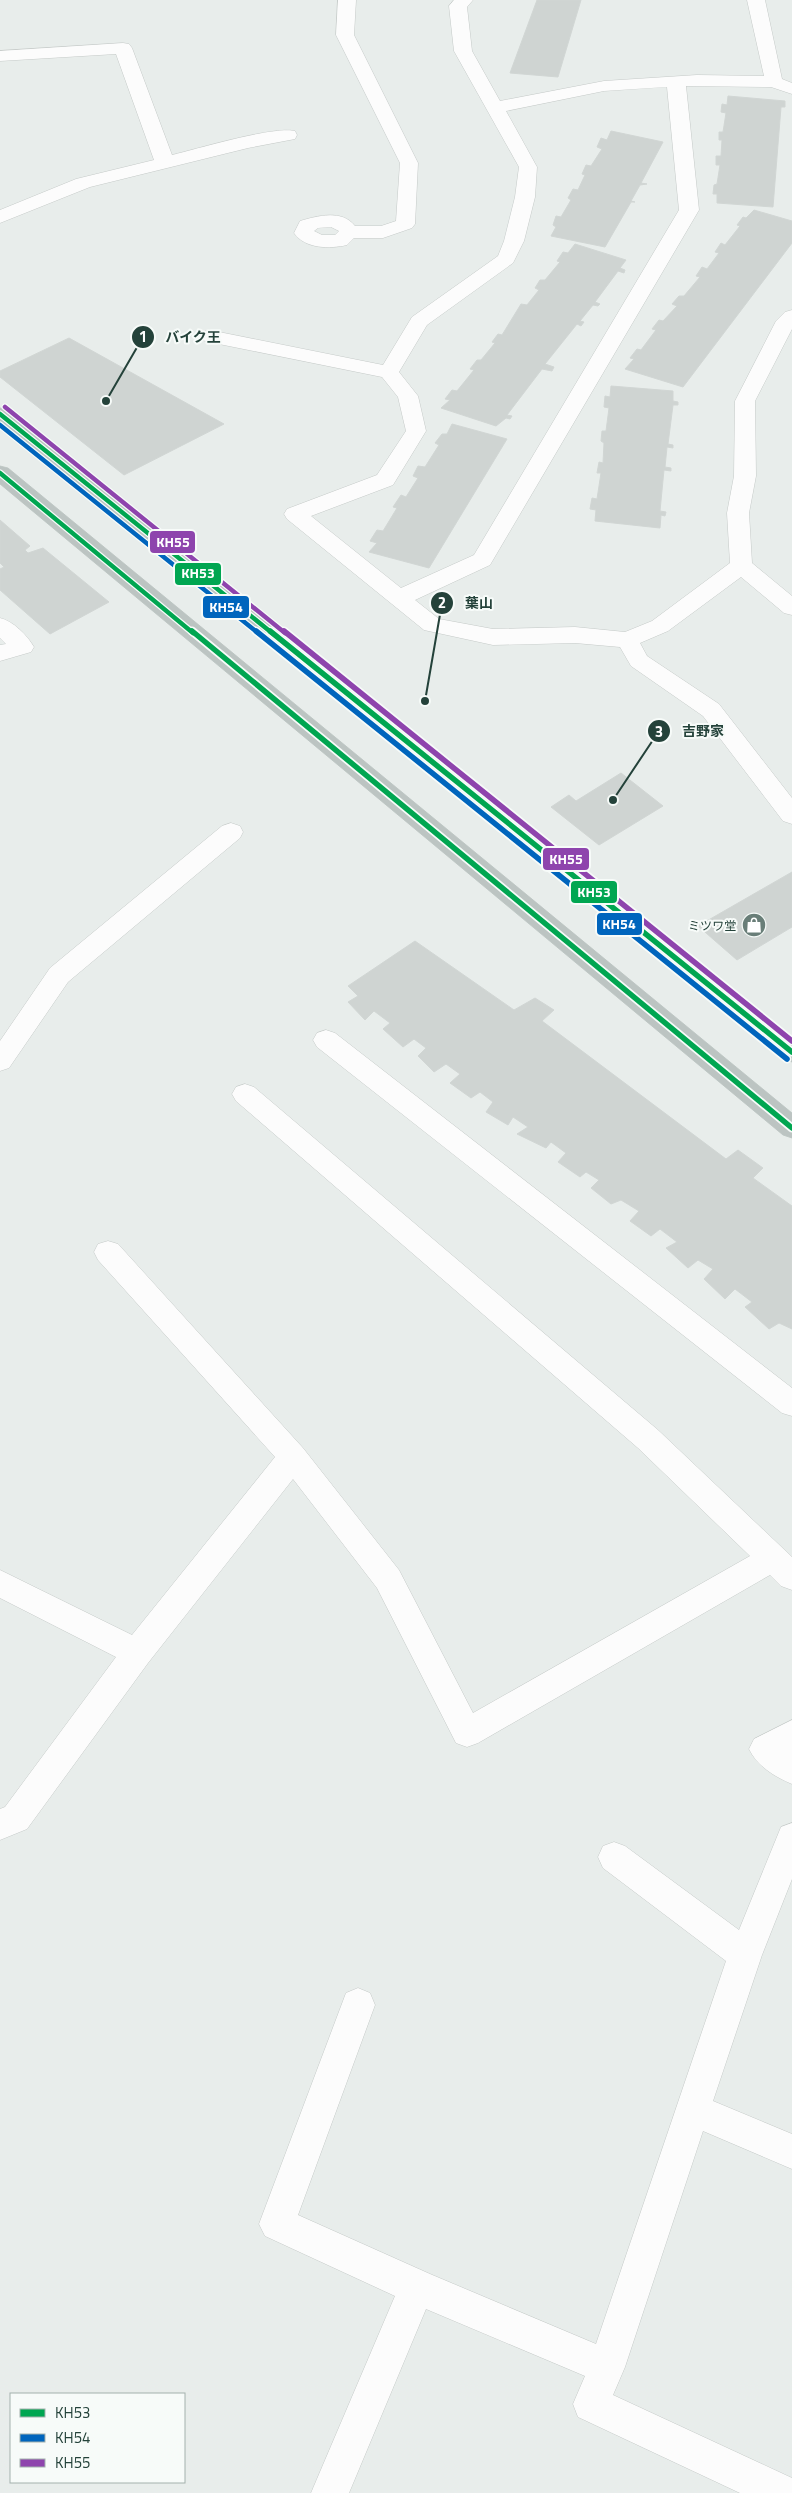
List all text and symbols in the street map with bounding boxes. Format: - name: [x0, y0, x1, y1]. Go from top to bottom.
- callout: バイク王: [130, 322, 231, 351]
- text: 1: [139, 325, 147, 348]
- text: バイク王: [165, 326, 221, 347]
- line badge: KH55: [149, 530, 196, 554]
- text: KH55: [156, 531, 190, 552]
- line badge: KH53: [174, 562, 222, 586]
- text: KH53: [181, 562, 215, 583]
- callout: 葉山: [430, 588, 503, 617]
- text: 2: [438, 591, 446, 614]
- text: 葉山: [465, 592, 493, 613]
- line badge: KH54: [202, 595, 250, 619]
- text: KH54: [209, 596, 243, 617]
- callout: 吉野家: [647, 717, 734, 746]
- text: 3: [655, 720, 663, 743]
- text: 吉野家: [682, 720, 724, 741]
- line badge: KH55: [542, 847, 590, 871]
- text: KH55: [549, 848, 583, 869]
- line badge: KH53: [570, 880, 618, 904]
- text: KH53: [577, 881, 611, 902]
- line badge: KH54: [596, 912, 643, 936]
- shop icon: ミツワ堂: [741, 912, 767, 938]
- text: KH54: [602, 913, 636, 934]
- place label: ミツワ堂: [688, 916, 736, 935]
- legend: [10, 2393, 185, 2483]
- text: KH53: [55, 2401, 90, 2424]
- text: KH54: [55, 2426, 90, 2449]
- text: KH55: [55, 2451, 90, 2474]

